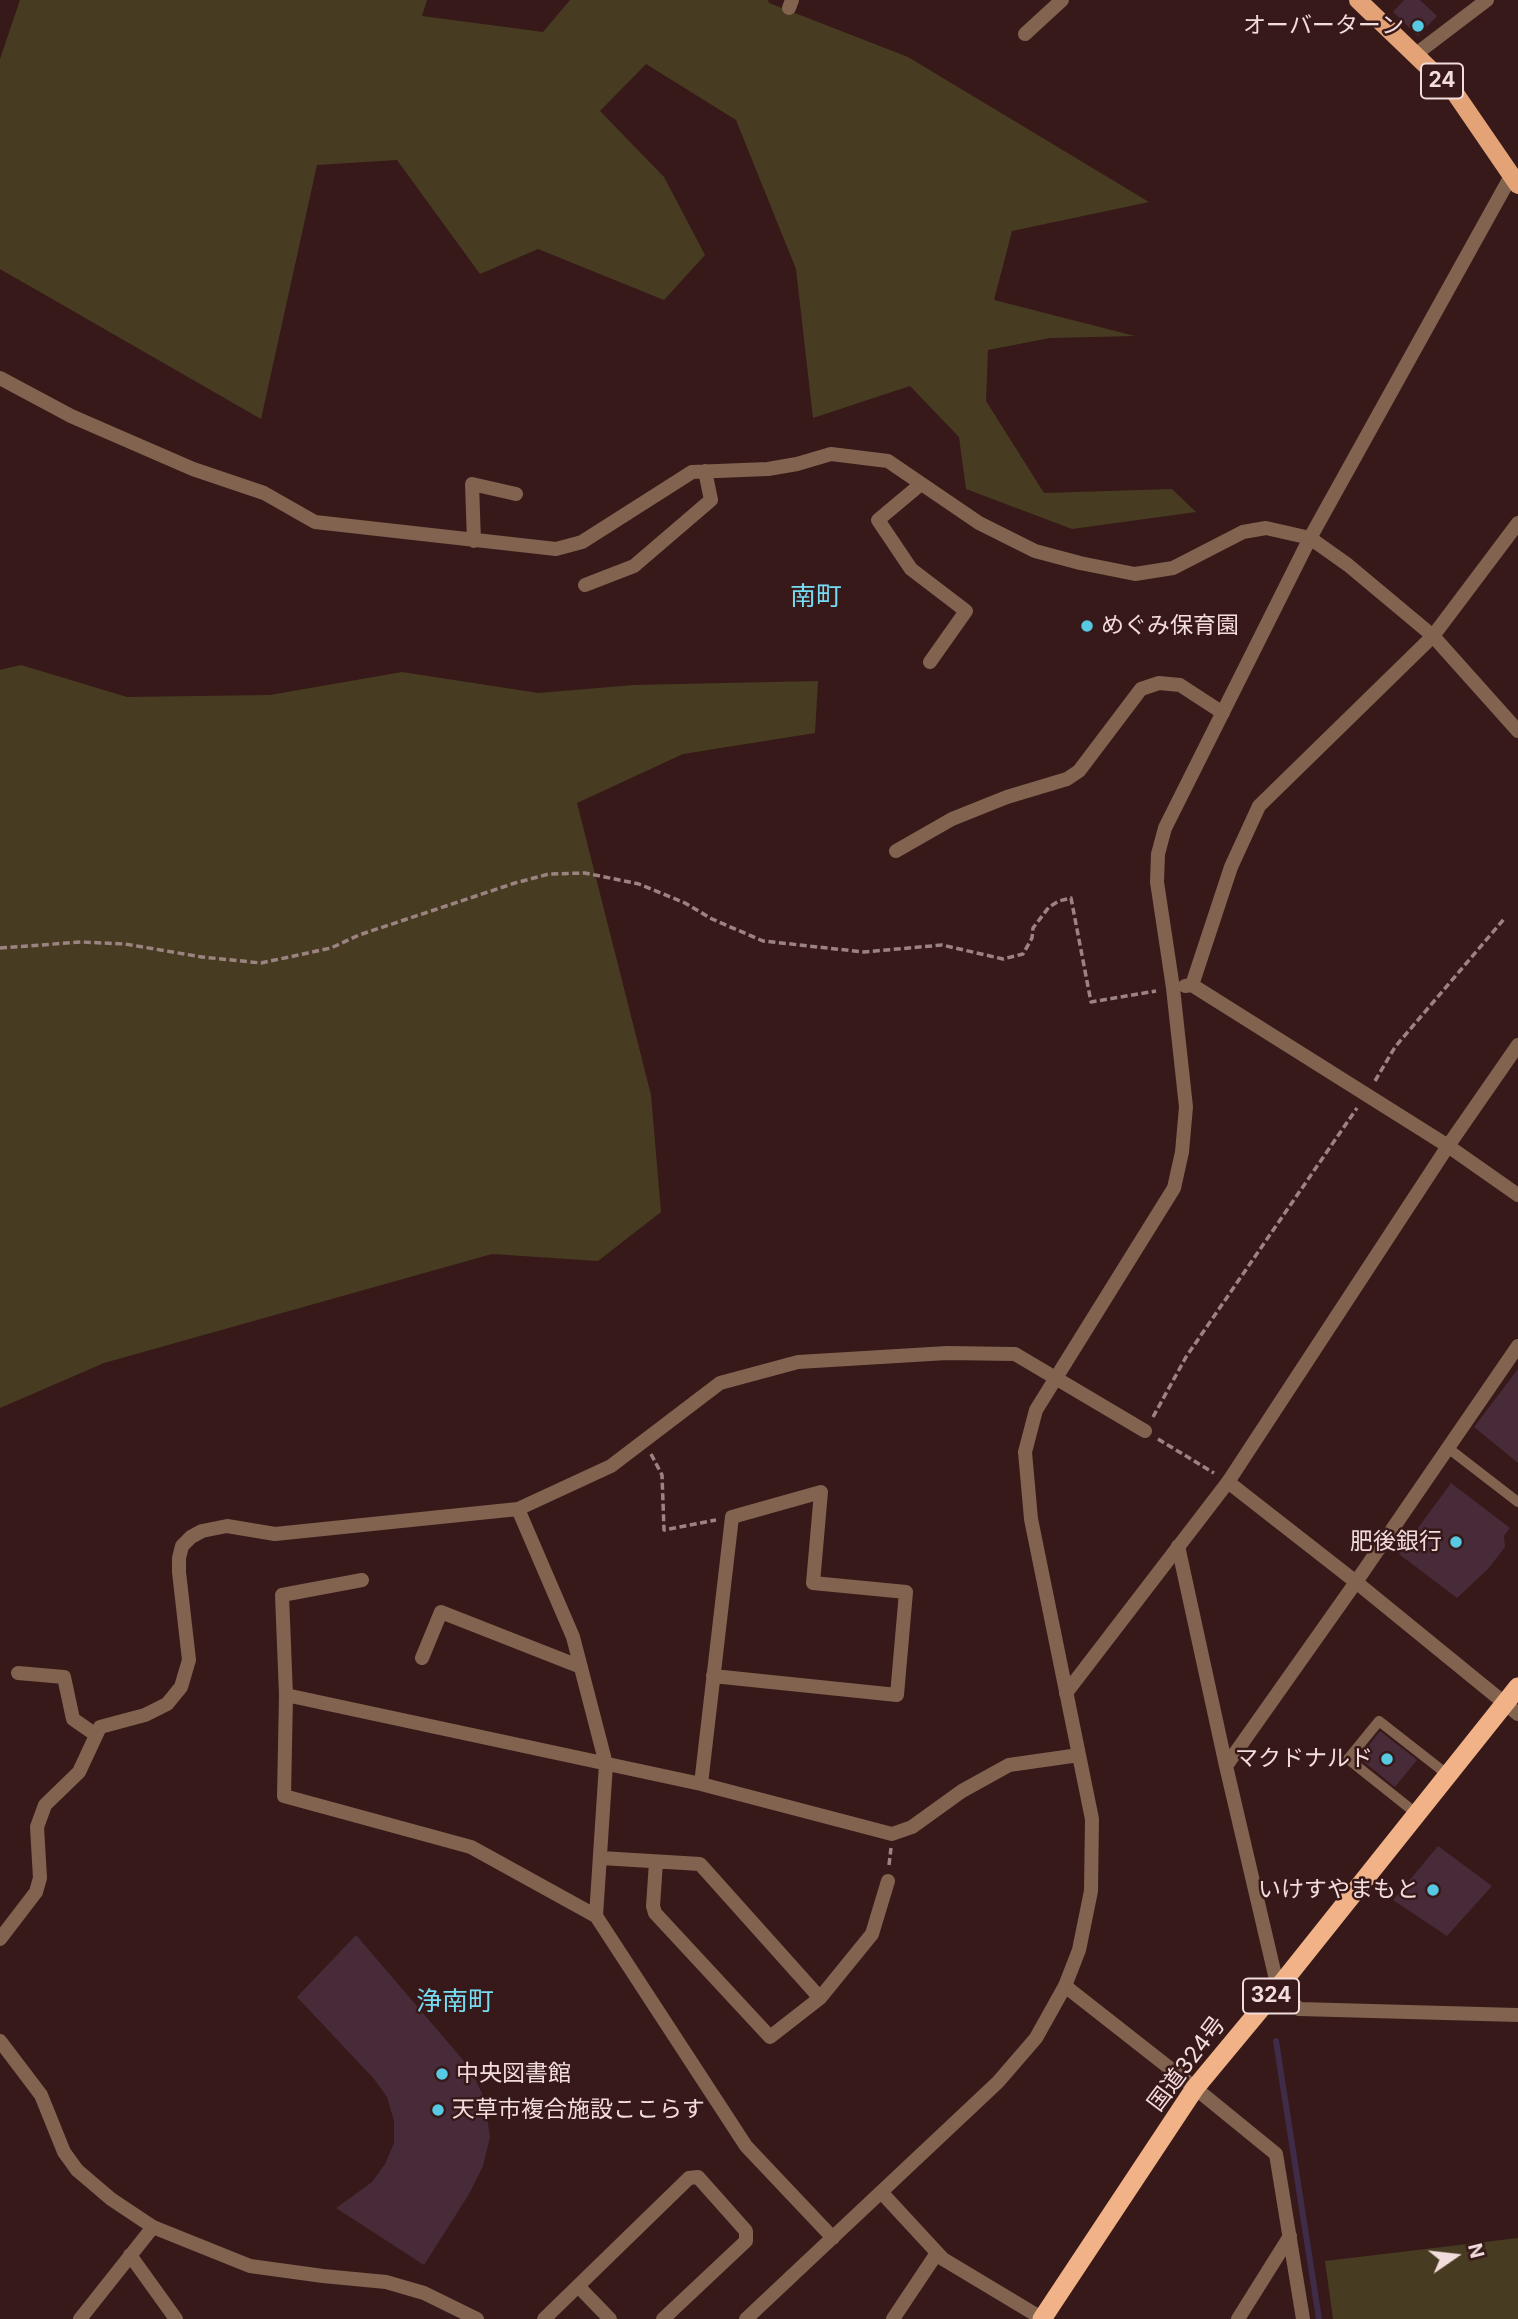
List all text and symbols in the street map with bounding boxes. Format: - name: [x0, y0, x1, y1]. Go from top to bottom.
- place label: オーバーターン: [1243, 12, 1404, 40]
- marker: オーバーターン: [1410, 18, 1426, 34]
- road number: 24: [1421, 64, 1463, 98]
- district label: 南町: [790, 581, 842, 613]
- place label: めぐみ保育園: [1101, 612, 1239, 640]
- marker: めぐみ保育園: [1079, 618, 1095, 634]
- place label: 肥後銀行: [1350, 1528, 1442, 1556]
- marker: 肥後銀行: [1448, 1534, 1464, 1550]
- place label: マクドナルド: [1235, 1745, 1373, 1773]
- marker: マクドナルド: [1379, 1751, 1395, 1767]
- place label: いけすやまもと: [1258, 1876, 1419, 1904]
- marker: いけすやまもと: [1425, 1882, 1441, 1898]
- road number: 324: [1243, 1979, 1299, 2014]
- district label: 浄南町: [416, 1986, 494, 2018]
- street label: 国道324号: [1142, 2011, 1232, 2117]
- place label: 中央図書館: [456, 2060, 571, 2088]
- marker: 中央図書館: [434, 2066, 450, 2082]
- place label: 天草市複合施設ここらす: [452, 2096, 705, 2124]
- marker: 天草市複合施設ここらす: [430, 2102, 446, 2118]
- north arrow: [1420, 2221, 1490, 2291]
- text: N: [1463, 2241, 1489, 2261]

